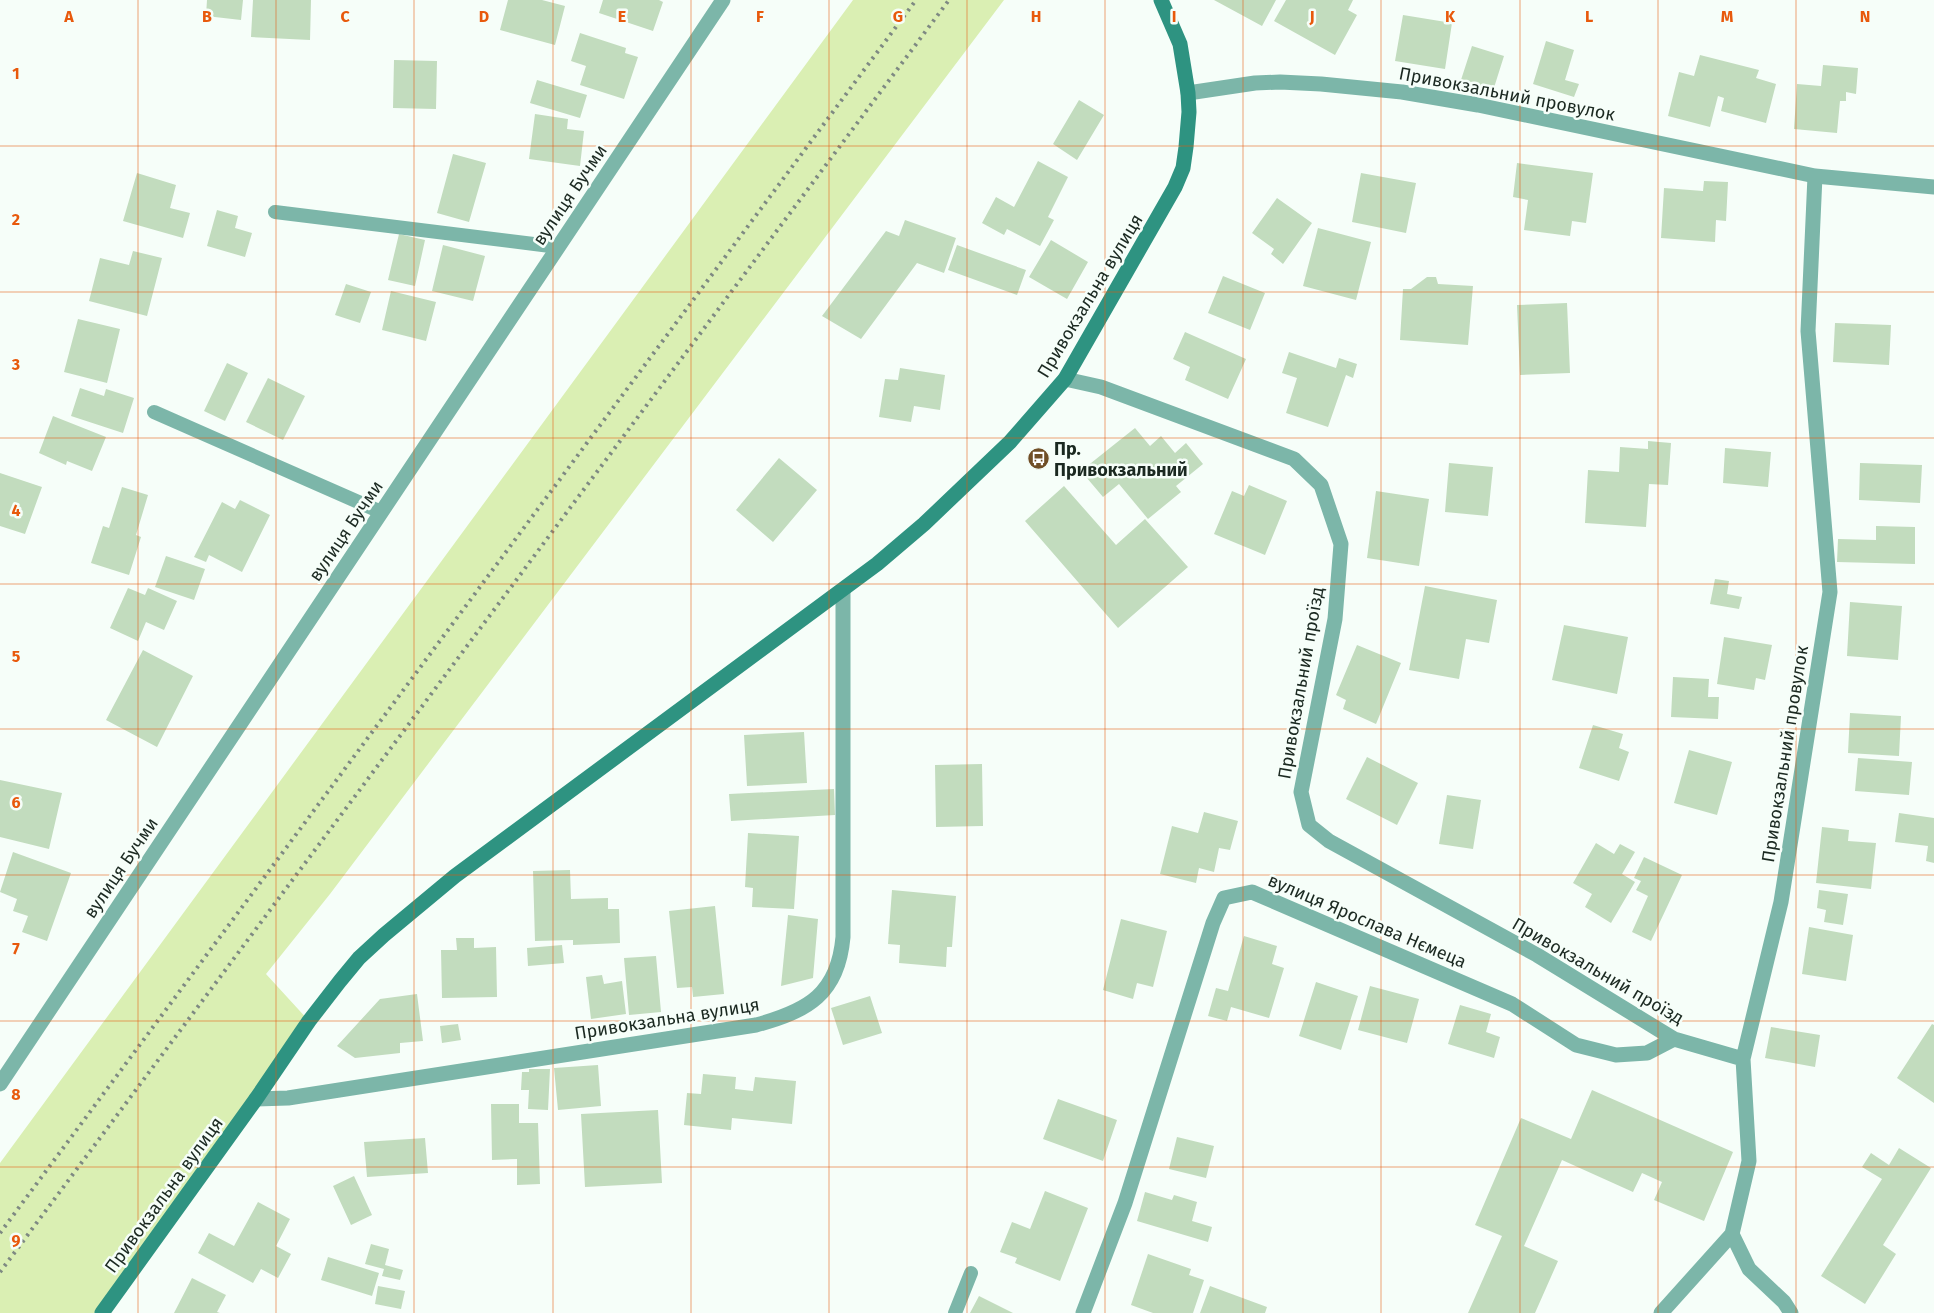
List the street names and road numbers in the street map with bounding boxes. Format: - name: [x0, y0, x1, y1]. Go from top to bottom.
- street label: Привокзальний провулок: [1397, 62, 1617, 126]
- street label: вулиця Бучми: [528, 140, 612, 250]
- street label: Привокзальна вулиця: [1032, 210, 1148, 382]
- street label: вулиця Бучми: [304, 476, 388, 586]
- street label: Привокзальний проїзд: [1273, 585, 1329, 781]
- street label: Привокзальний провулок: [1757, 643, 1813, 864]
- street label: вулиця Бучми: [79, 813, 163, 923]
- street label: вулиця Ярослава Нємеца: [1264, 869, 1470, 973]
- street label: Привокзальний проїзд: [1508, 913, 1688, 1029]
- street label: Привокзальна вулиця: [573, 993, 761, 1045]
- street label: Привокзальна вулиця: [100, 1113, 228, 1277]

